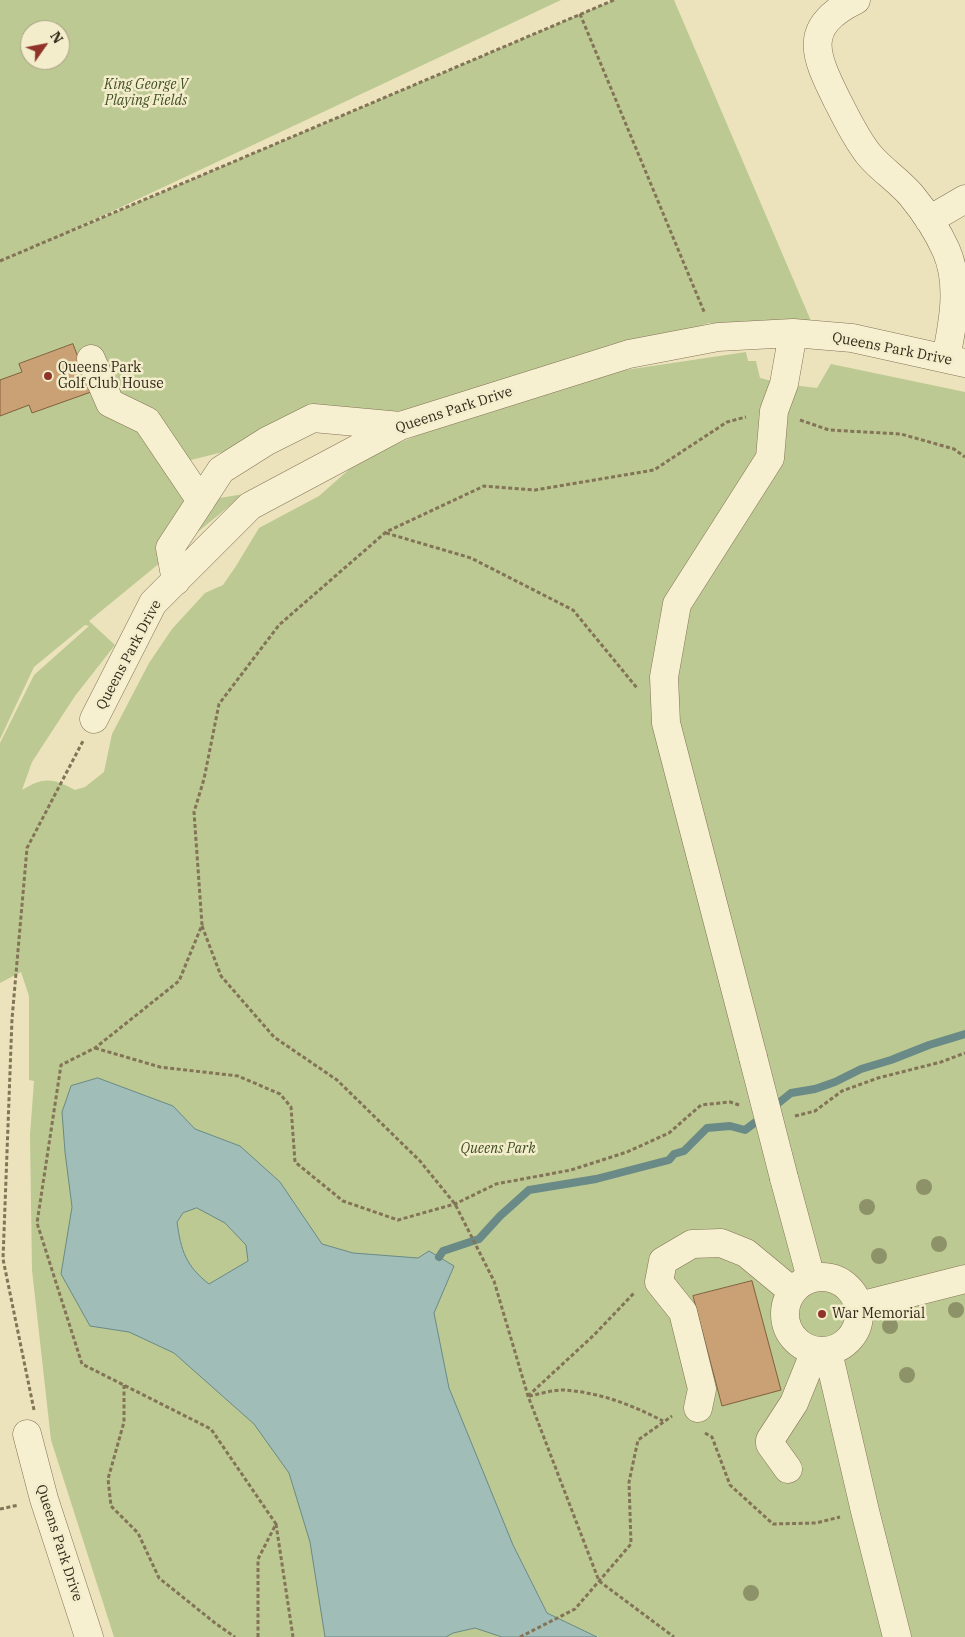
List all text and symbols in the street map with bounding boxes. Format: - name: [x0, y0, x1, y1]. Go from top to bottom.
- north arrow: [20, 20, 70, 70]
- text: N: [46, 28, 67, 47]
- park label: King George V Playing Fields: [104, 77, 188, 110]
- street label: Queens Park Drive: [831, 329, 953, 369]
- place label: Queens Park Golf Club House: [58, 360, 164, 392]
- marker: Queens Park Golf Club House: [42, 370, 54, 382]
- street label: Queens Park Drive: [393, 383, 515, 437]
- street label: Queens Park Drive: [93, 597, 165, 713]
- park label: Queens Park: [460, 1141, 536, 1157]
- place label: War Memorial: [832, 1306, 925, 1322]
- marker: War Memorial: [816, 1308, 828, 1320]
- street label: Queens Park Drive: [32, 1482, 86, 1604]

